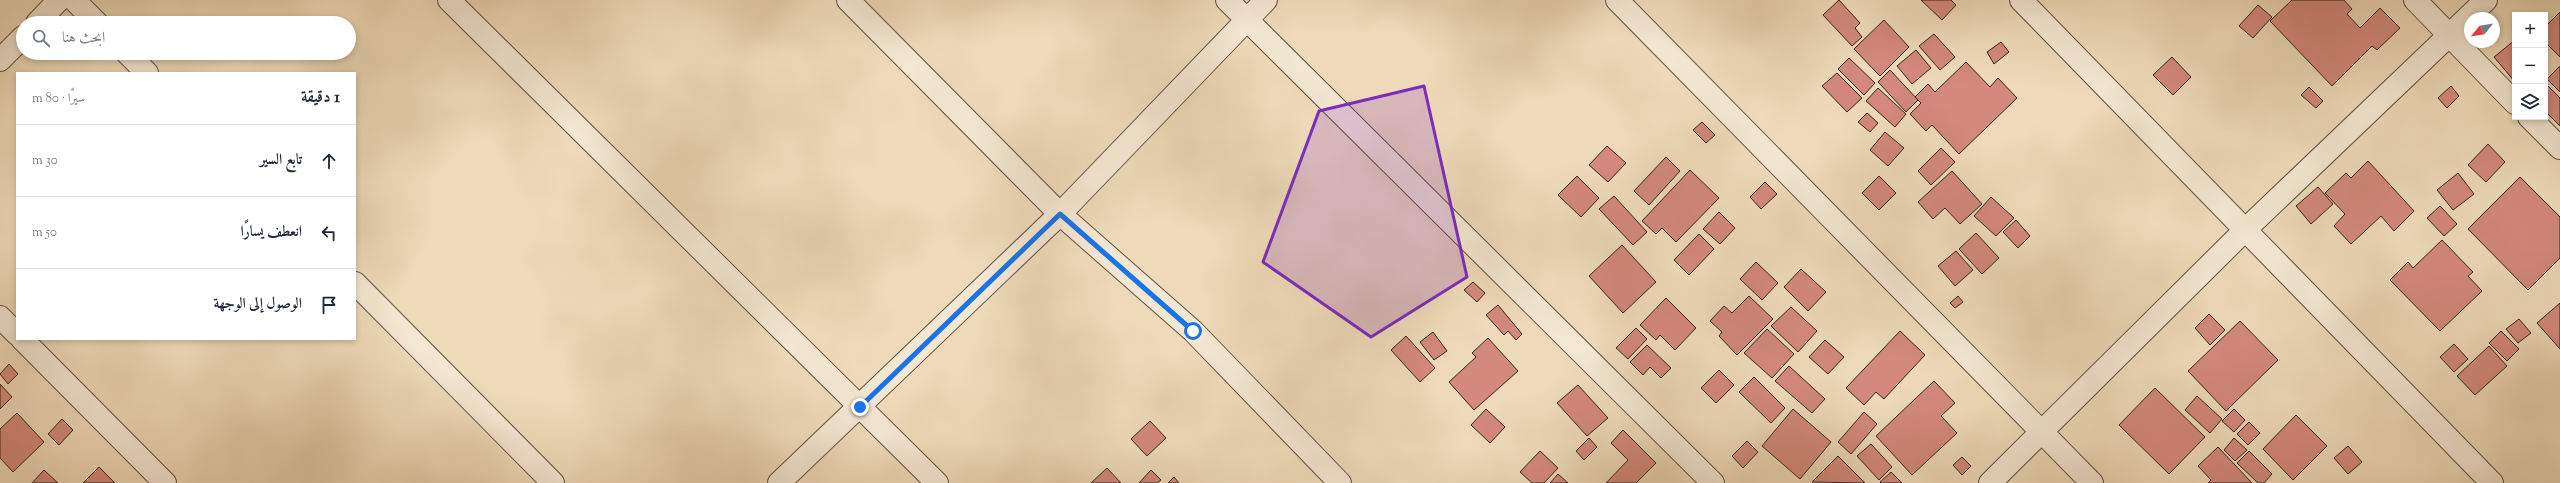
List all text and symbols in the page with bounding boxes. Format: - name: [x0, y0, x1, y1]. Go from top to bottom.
- north arrow: [2464, 12, 2500, 48]
- map controls: [2512, 12, 2548, 120]
- button: +: [2512, 12, 2548, 48]
- search box: [16, 16, 356, 60]
- icon: search: [30, 27, 52, 49]
- text: ابحث هنا: [62, 28, 105, 49]
- button: −: [2512, 48, 2548, 84]
- button: layers: [2512, 84, 2548, 120]
- text: 1 دقيقة: [301, 86, 340, 110]
- text: سيرًا · 80 m: [32, 90, 85, 108]
- text: تابع السير: [260, 150, 302, 171]
- icon: ahead: [318, 150, 340, 172]
- text: 30 m: [32, 152, 58, 170]
- text: انعطف يسارًا: [241, 222, 302, 243]
- icon: left: [318, 222, 340, 244]
- text: 50 m: [32, 224, 57, 242]
- text: الوصول إلى الوجهة: [213, 294, 302, 315]
- icon: arrive: [318, 294, 340, 316]
- route start: [1184, 322, 1202, 340]
- route end: [851, 398, 869, 416]

